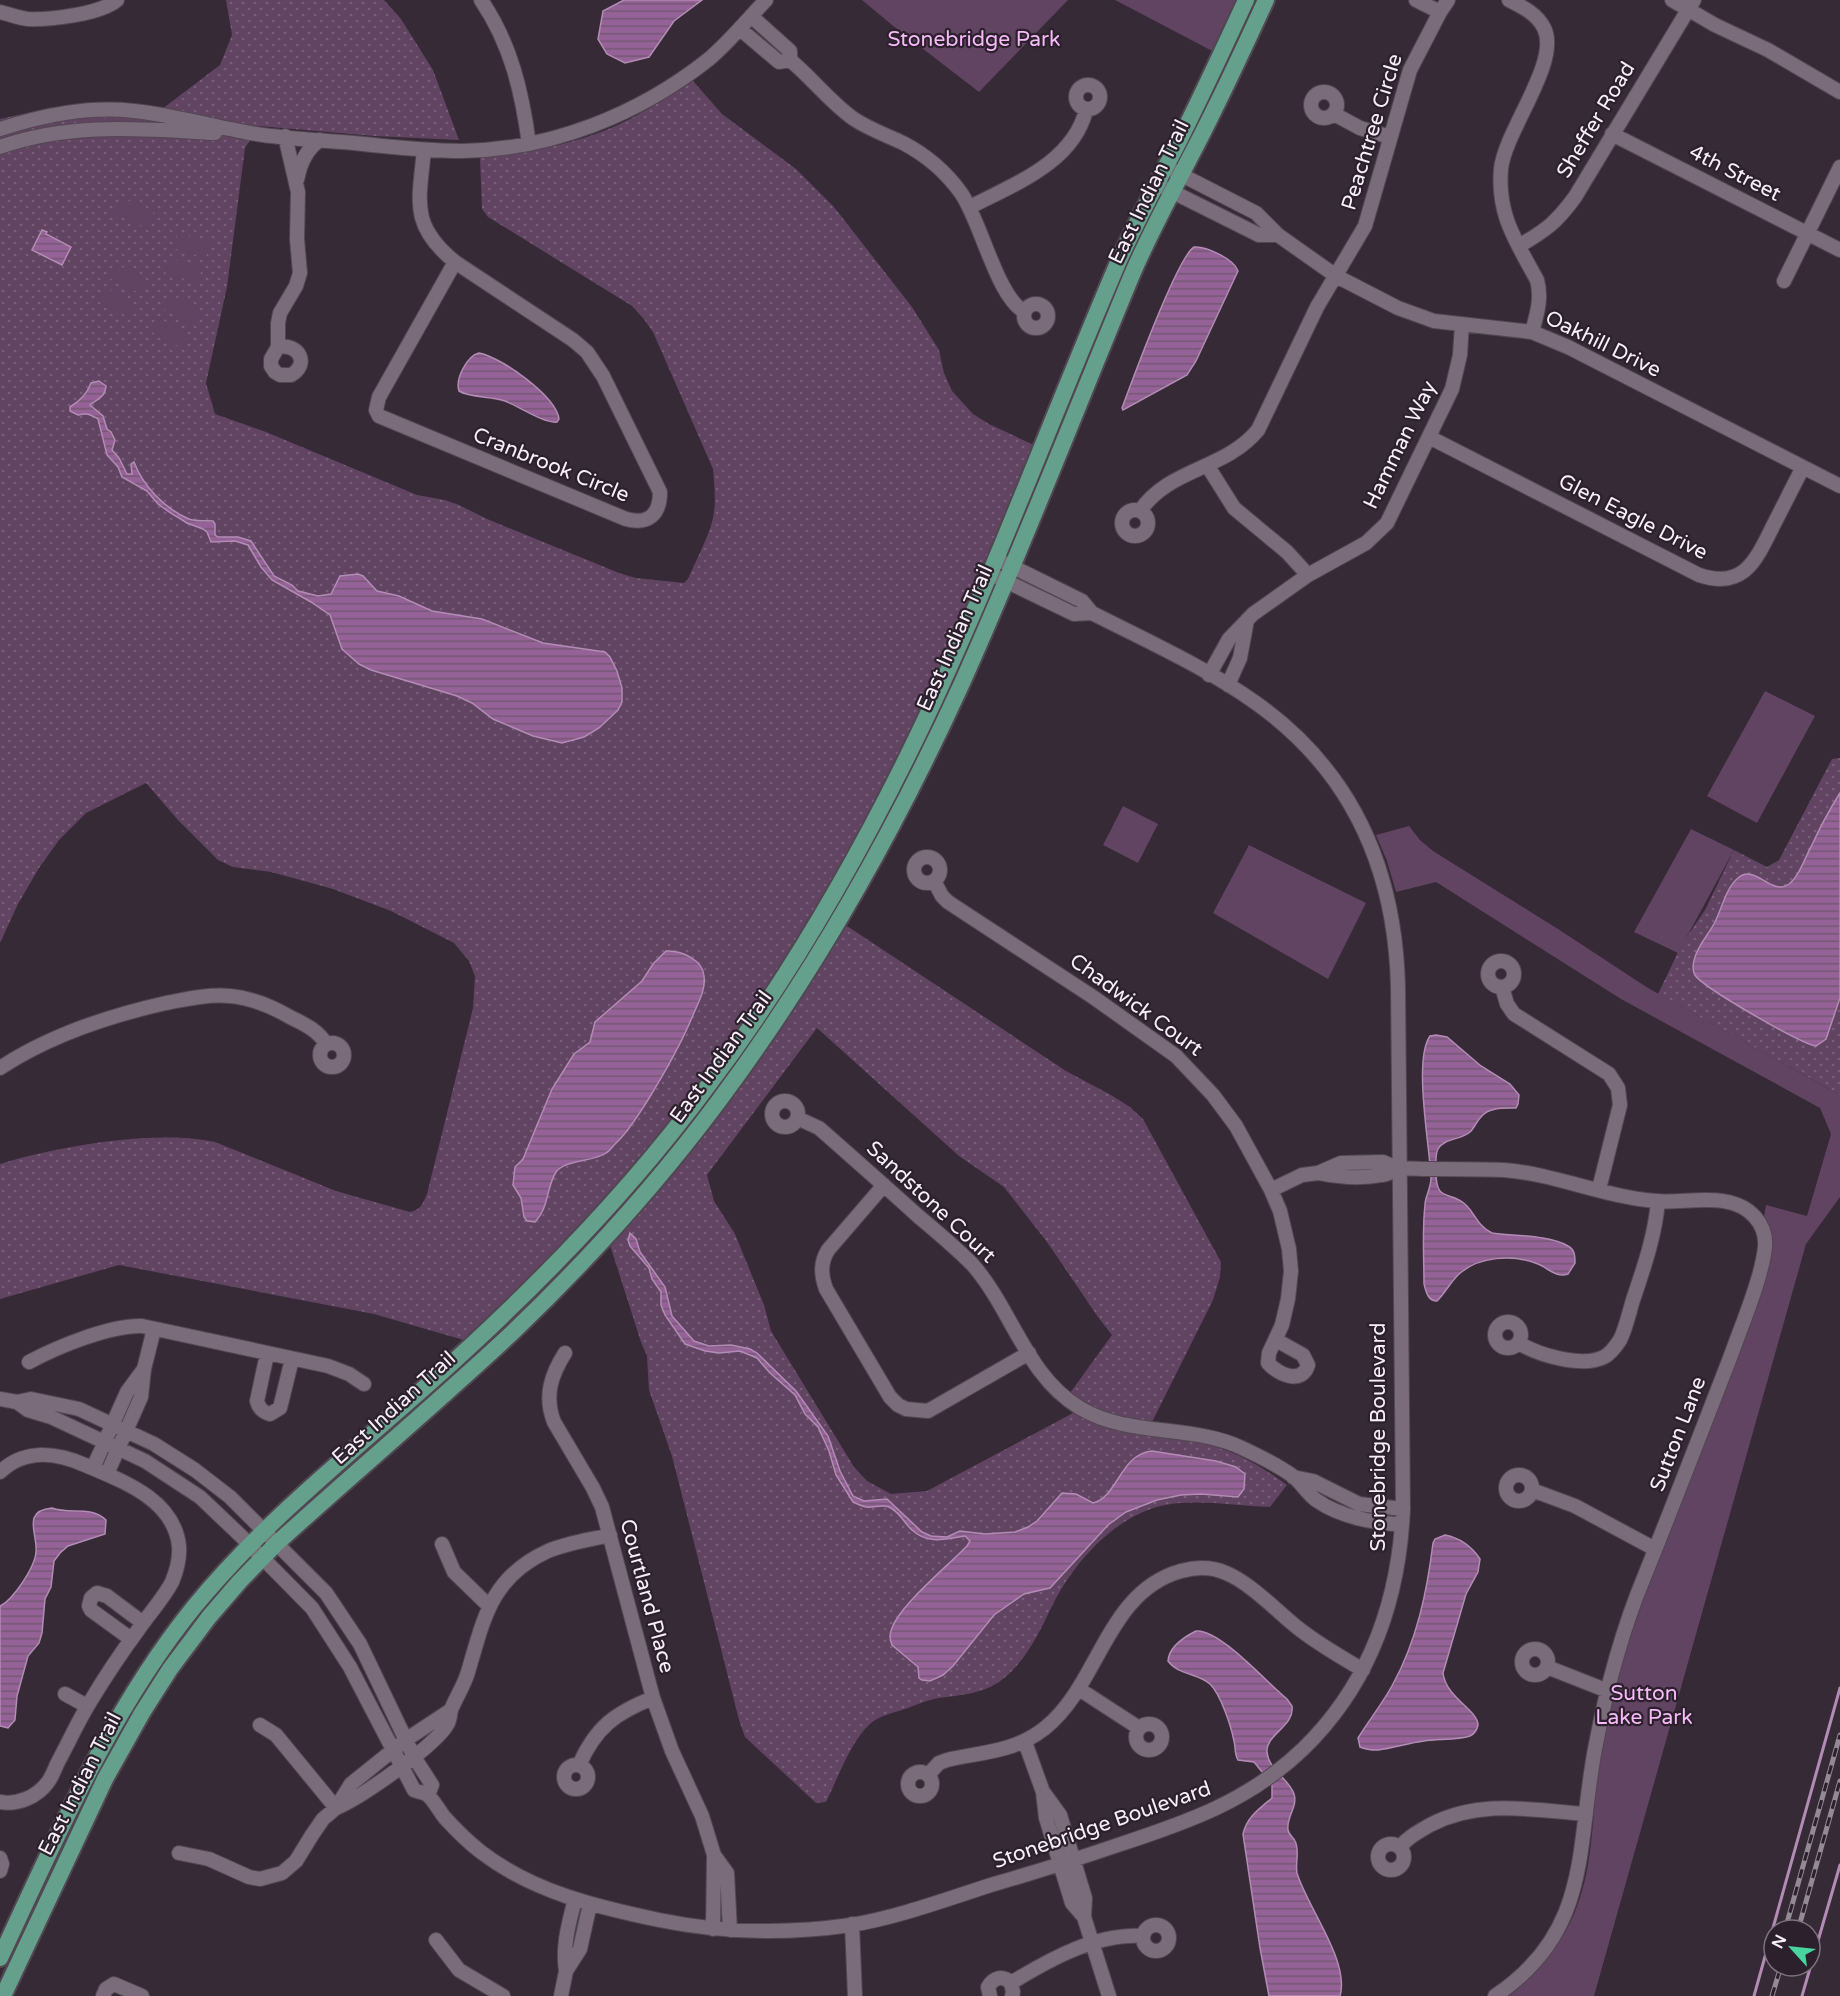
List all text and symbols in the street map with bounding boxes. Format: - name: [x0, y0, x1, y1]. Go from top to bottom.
- park label: Stonebridge Park: [887, 27, 1061, 52]
- street label: Peachtree Circle: [1336, 51, 1408, 213]
- street label: Sheffer Road: [1551, 57, 1641, 183]
- street label: East Indian Trail: [1103, 116, 1195, 268]
- street label: 4th Street: [1685, 139, 1785, 207]
- street label: Oakhill Drive: [1541, 305, 1665, 383]
- street label: Hamman Way: [1358, 377, 1442, 513]
- street label: Cranbrook Circle: [469, 422, 633, 508]
- street label: Glen Eagle Drive: [1554, 469, 1712, 565]
- street label: East Indian Trail: [912, 561, 998, 715]
- street label: Chadwick Court: [1065, 948, 1207, 1062]
- street label: East Indian Trail: [665, 986, 777, 1128]
- street label: Sandstone Court: [861, 1136, 1001, 1268]
- street label: Stonebridge Boulevard: [1366, 1323, 1391, 1551]
- street label: East Indian Trail: [327, 1346, 461, 1470]
- street label: Sutton Lane: [1645, 1373, 1711, 1495]
- street label: Courtland Place: [614, 1516, 680, 1676]
- park label: Sutton Lake Park: [1595, 1681, 1693, 1730]
- street label: East Indian Trail: [33, 1708, 127, 1860]
- street label: Stonebridge Boulevard: [990, 1776, 1214, 1874]
- north arrow: [1762, 1918, 1822, 1978]
- text: N: [1768, 1931, 1791, 1952]

